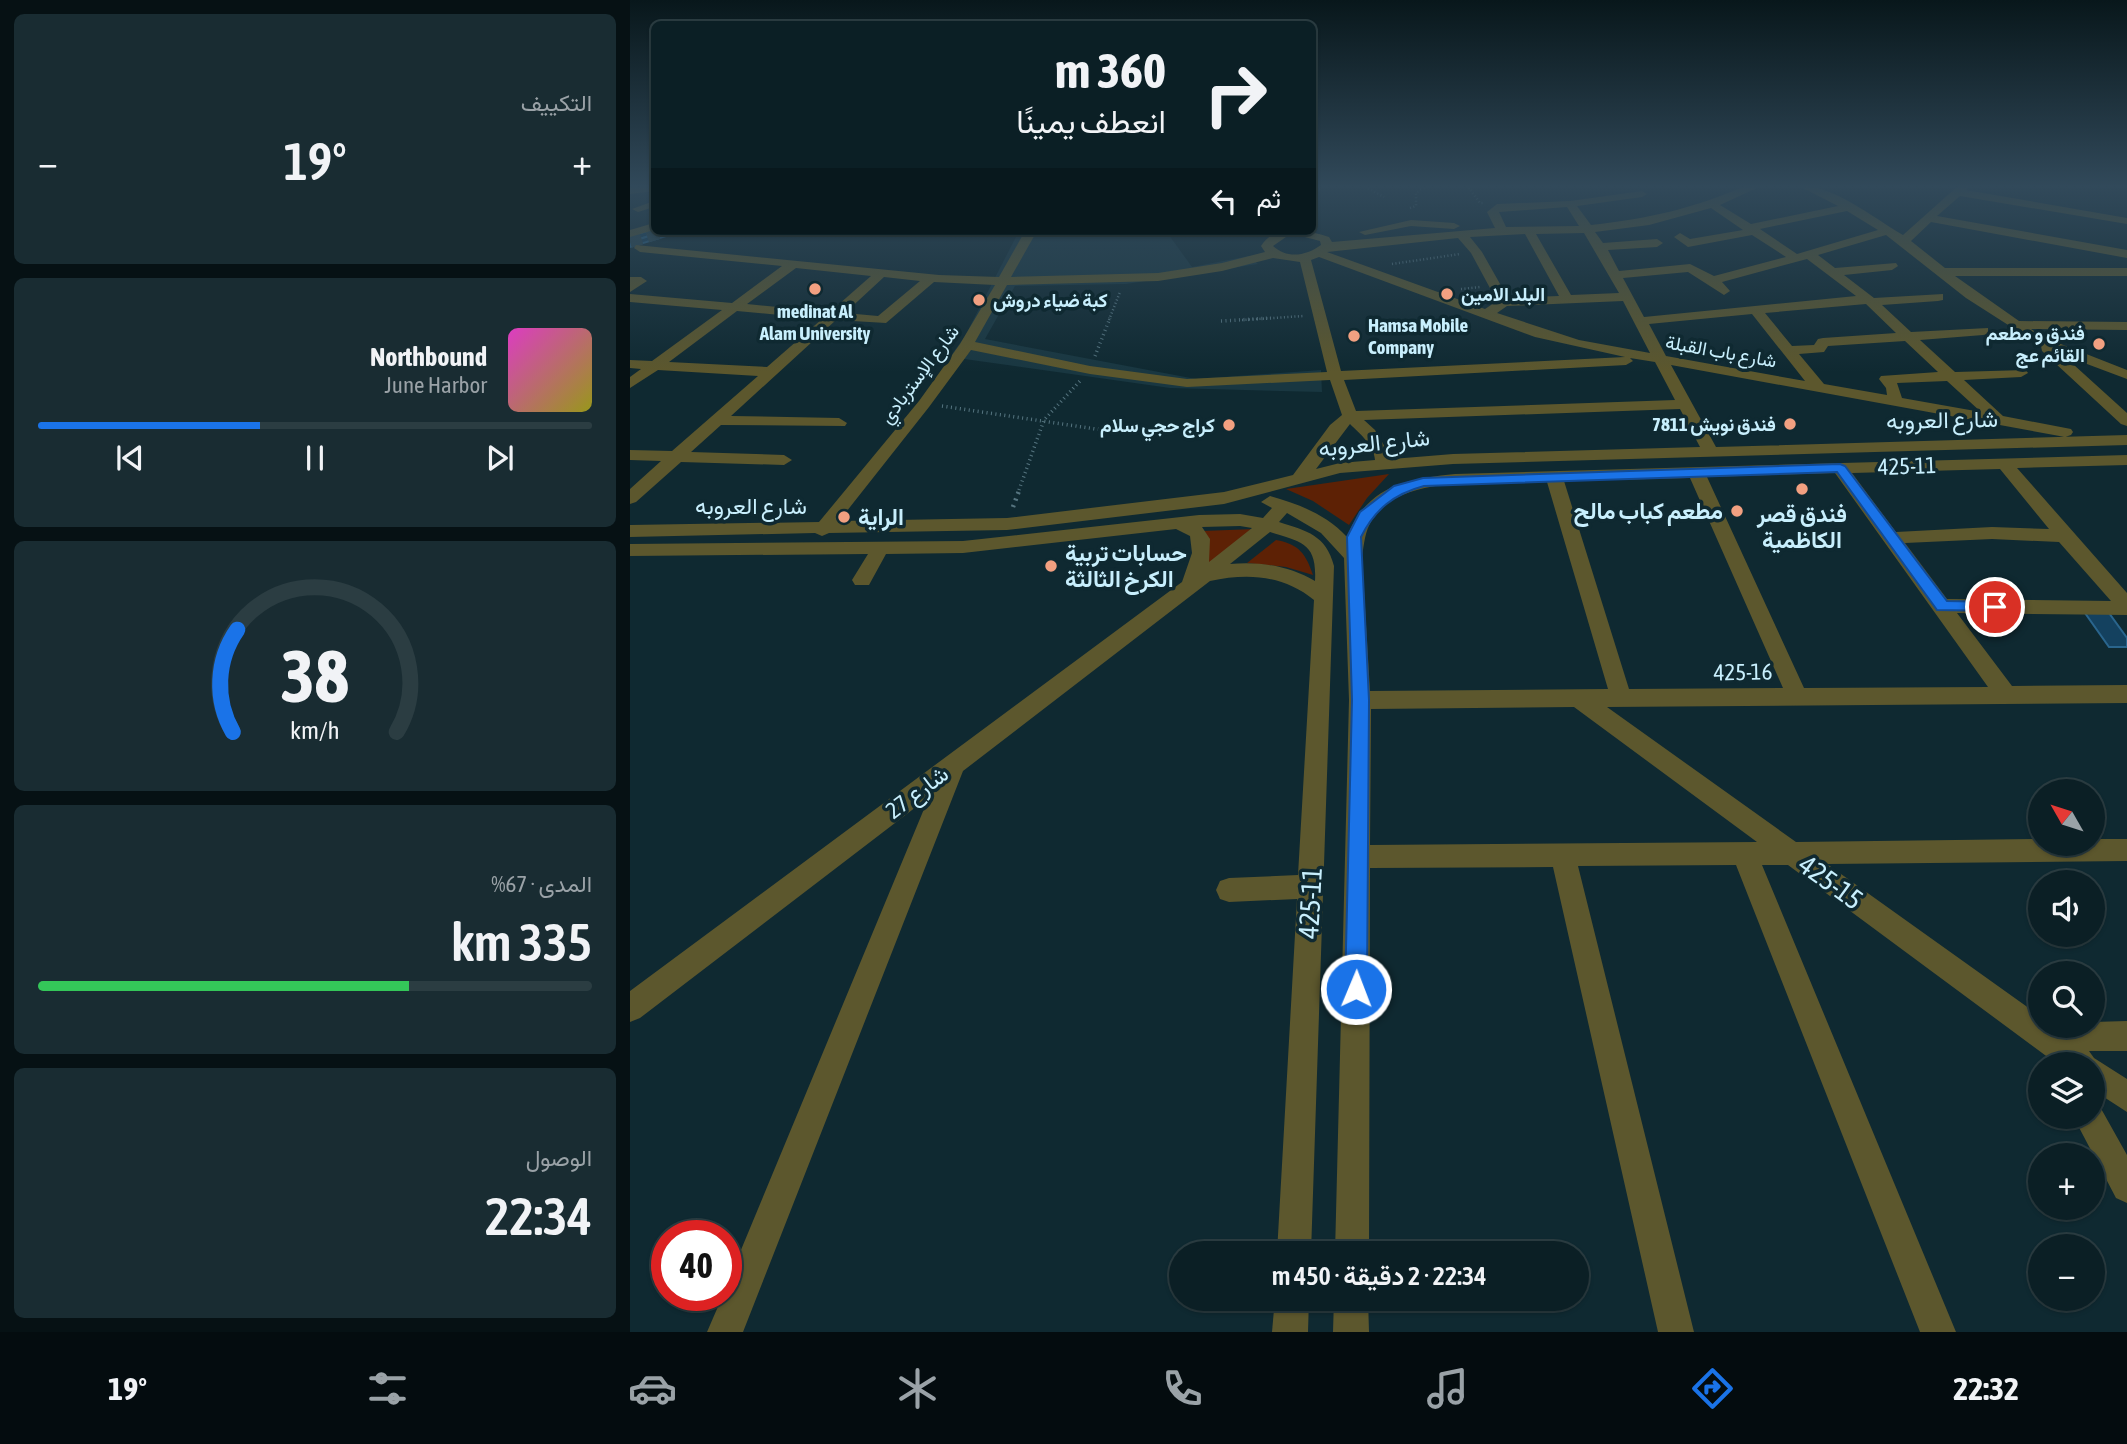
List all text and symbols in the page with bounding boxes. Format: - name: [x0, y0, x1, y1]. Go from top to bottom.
- text: 360 m: [1055, 42, 1166, 98]
- icon: right: [1190, 49, 1281, 140]
- text: التكييف: [521, 90, 592, 116]
- text: انعطف يمينًا: [1016, 103, 1166, 140]
- text: 19°: [283, 131, 347, 191]
- text: −: [38, 140, 58, 183]
- text: +: [572, 140, 592, 183]
- icon: left: [1205, 182, 1243, 220]
- text: ثم: [1257, 184, 1281, 214]
- marker: medinat Al Alam University: [807, 281, 823, 297]
- place label: البلد الامين: [1461, 283, 1545, 306]
- marker: البلد الامين: [1439, 286, 1455, 302]
- place label: كبة ضياء دروش: [993, 289, 1108, 313]
- marker: كبة ضياء دروش: [971, 292, 987, 308]
- place label: medinat Al Alam University: [759, 300, 870, 344]
- place label: Hamsa Mobile Company: [1368, 314, 1469, 358]
- street label: شارع الإستربادي: [875, 320, 967, 431]
- place label: فندق و مطعم القائم عج: [1986, 322, 2085, 369]
- marker: Hamsa Mobile Company: [1346, 328, 1362, 344]
- street label: شارع باب القبلة: [1663, 330, 1778, 374]
- marker: فندق و مطعم القائم عج: [2091, 336, 2107, 352]
- text: Northbound: [370, 342, 487, 372]
- text: June Harbor: [384, 372, 487, 398]
- street label: شارع العروبه: [1886, 406, 1998, 437]
- place label: فندق نويش 7811: [1652, 413, 1776, 437]
- place label: كراج حجي سلام: [1100, 414, 1215, 442]
- marker: فندق نويش 7811: [1782, 416, 1798, 432]
- marker: كراج حجي سلام: [1221, 417, 1237, 433]
- street label: شارع العروبه: [1317, 424, 1431, 465]
- icon: previous: [111, 439, 149, 477]
- icon: pause: [296, 439, 334, 477]
- icon: next: [481, 439, 519, 477]
- street label: 425-11: [1877, 452, 1937, 480]
- marker: فندق قصر الكاظمية: [1794, 481, 1810, 497]
- street label: شارع العروبه: [695, 493, 807, 522]
- place label: مطعم كباب مالح: [1574, 498, 1723, 527]
- place label: فندق قصر الكاظمية: [1756, 501, 1847, 554]
- marker: مطعم كباب مالح: [1729, 503, 1745, 519]
- place label: الراية: [858, 504, 904, 532]
- marker: الراية: [836, 509, 852, 525]
- place label: حسابات تربية الكرخ الثالثة: [1065, 540, 1187, 595]
- marker: حسابات تربية الكرخ الثالثة: [1043, 558, 1059, 574]
- pin: [1965, 577, 2025, 637]
- icon: arrive: [1976, 588, 2014, 626]
- text: 38: [281, 634, 349, 717]
- street label: 425-16: [1713, 658, 1773, 686]
- text: km/h: [290, 716, 340, 744]
- street label: شارع 27: [881, 760, 955, 826]
- north arrow: [2028, 779, 2105, 856]
- map controls: [2028, 779, 2105, 1311]
- street label: 425-15: [1793, 848, 1869, 916]
- street label: 425-11: [1292, 867, 1328, 939]
- button: sound: [2028, 870, 2105, 947]
- text: المدى · 67%: [491, 871, 592, 897]
- text: 335 km: [451, 912, 592, 972]
- position arrow: [1319, 952, 1393, 1026]
- button: search: [2028, 961, 2105, 1038]
- button: layers: [2028, 1052, 2105, 1129]
- button: +: [2028, 1143, 2105, 1220]
- text: الوصول: [526, 1145, 592, 1171]
- text: 22:34: [485, 1186, 592, 1246]
- speed limit sign: 40: [651, 1220, 742, 1311]
- button: −: [2028, 1234, 2105, 1311]
- text: 22:34 · 2 دقيقة · 450 m: [1272, 1261, 1486, 1291]
- icon: filters: [363, 1364, 412, 1413]
- icon: car: [628, 1364, 677, 1413]
- icon: climate: [893, 1364, 942, 1413]
- icon: phone: [1158, 1364, 1207, 1413]
- icon: music: [1423, 1364, 1472, 1413]
- icon: directions: [1688, 1364, 1737, 1413]
- text: 19°: [108, 1370, 147, 1407]
- text: 22:32: [1953, 1370, 2019, 1407]

